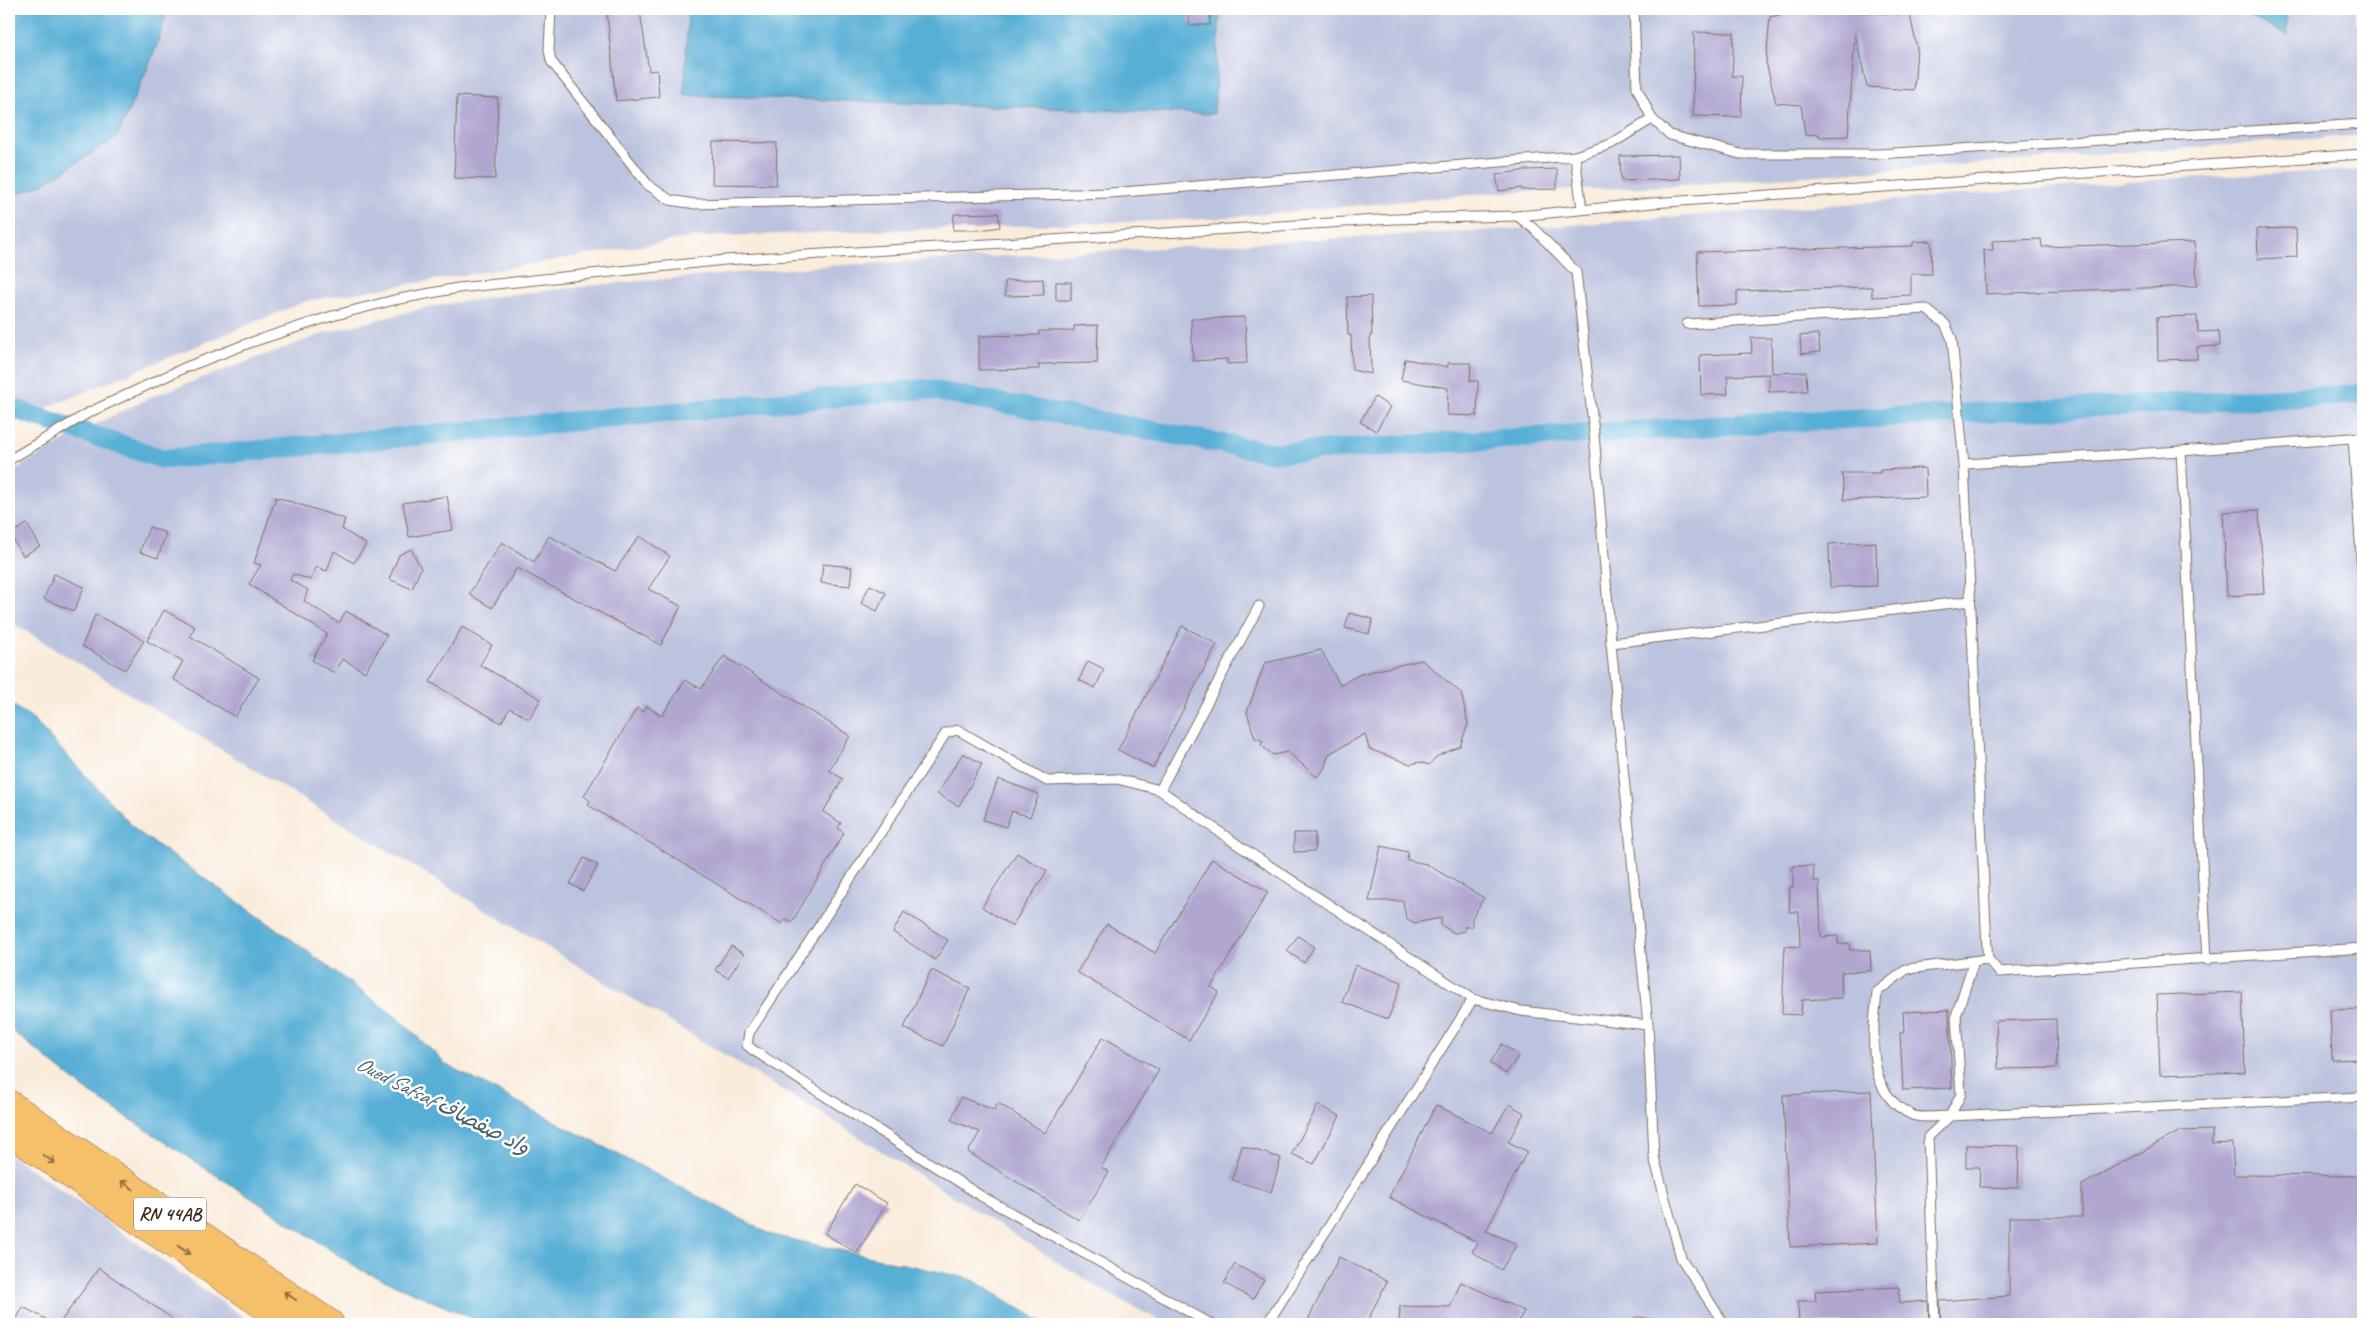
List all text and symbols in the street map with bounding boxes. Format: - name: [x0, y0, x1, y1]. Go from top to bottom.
- water label: Oued Safsaf واد صفصاف: [352, 1050, 534, 1160]
- one-way arrow: [42, 1154, 56, 1164]
- one-way arrow: [120, 1180, 134, 1190]
- road number: RN 44AB: [134, 1198, 206, 1230]
- one-way arrow: [177, 1245, 191, 1255]
- one-way arrow: [283, 1291, 297, 1301]

